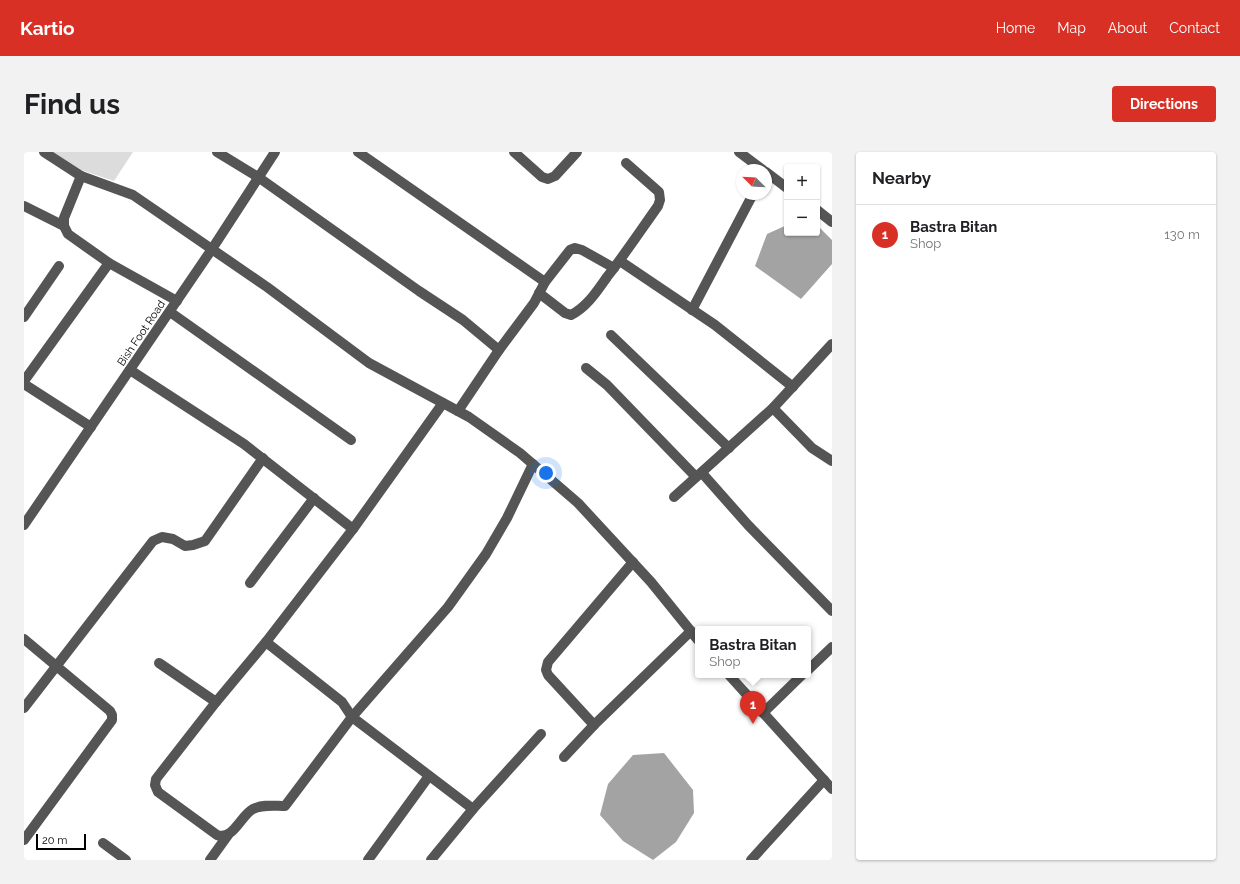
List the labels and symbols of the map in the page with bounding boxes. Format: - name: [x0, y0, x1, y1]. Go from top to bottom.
- north arrow: [736, 164, 772, 200]
- street label: Bish Foot Road: [115, 298, 168, 369]
- your location: [536, 463, 556, 483]
- pin: 1: [740, 691, 766, 724]
- scale bar: [36, 832, 86, 851]

